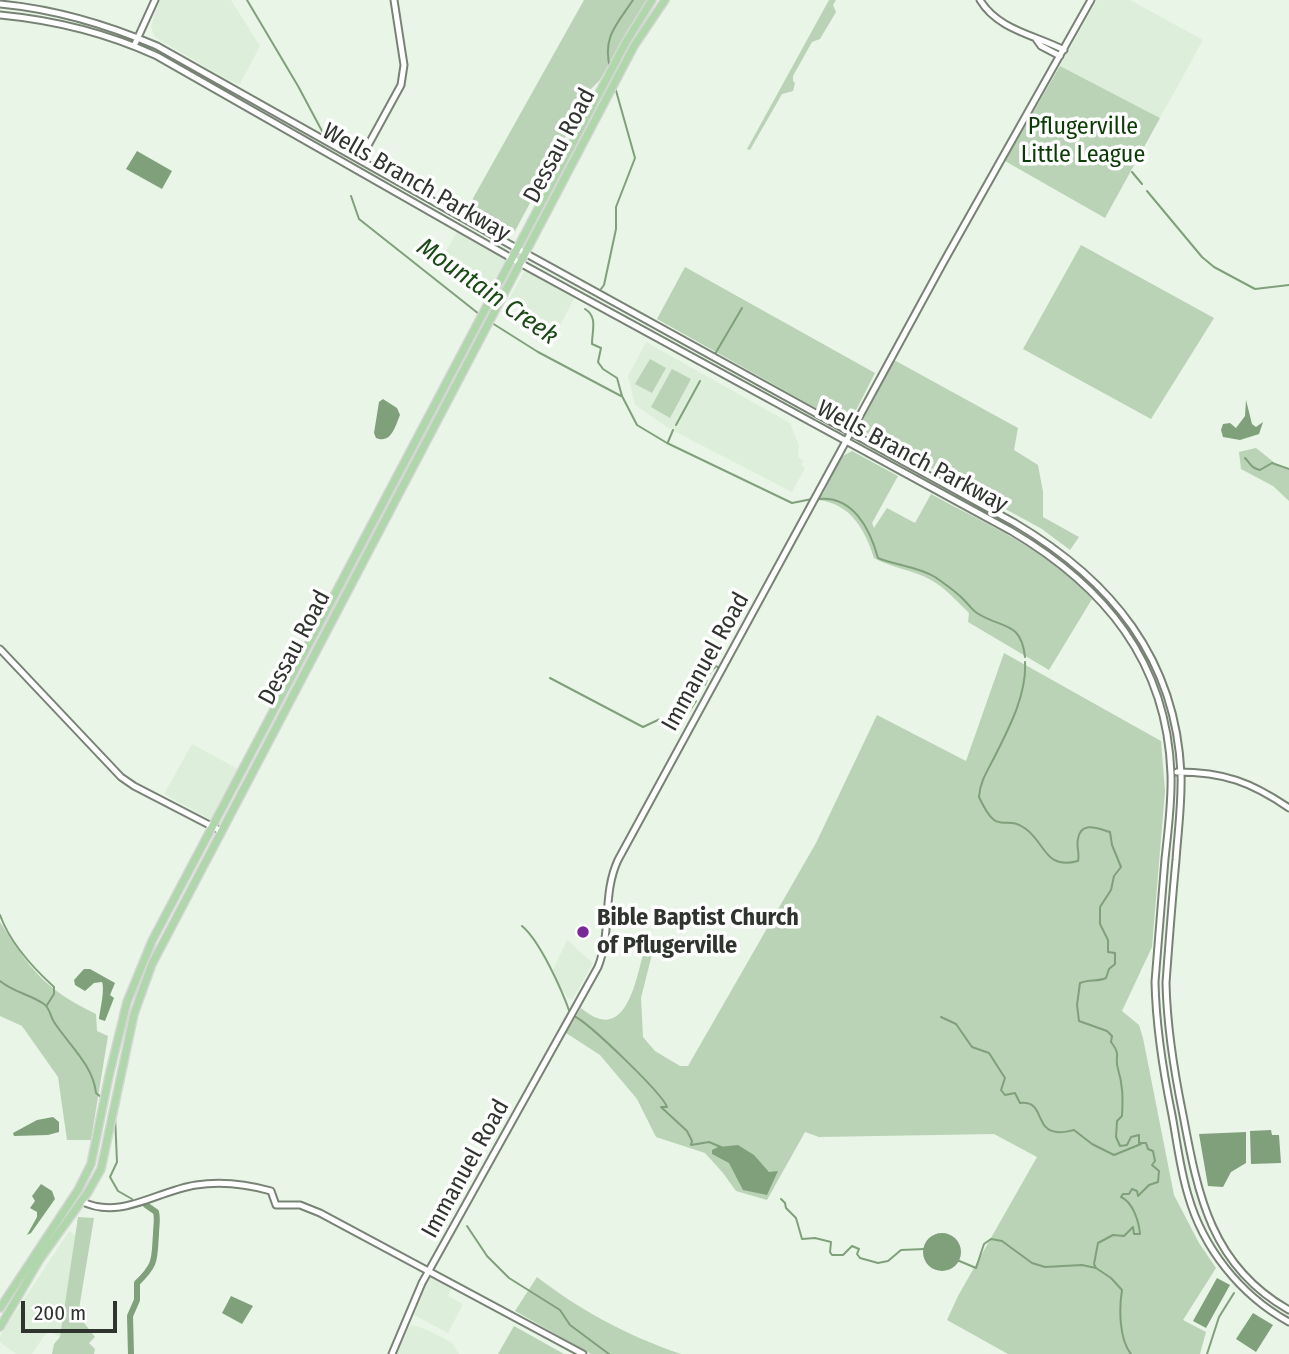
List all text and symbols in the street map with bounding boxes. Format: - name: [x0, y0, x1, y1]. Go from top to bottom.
- street label: Dessau Road: [518, 84, 602, 208]
- park label: Pflugerville Little League: [1021, 113, 1145, 169]
- street label: Wells Branch Parkway: [317, 118, 515, 248]
- water label: Mountain Creek: [410, 232, 564, 352]
- street label: Wells Branch Parkway: [812, 395, 1012, 519]
- street label: Dessau Road: [253, 586, 337, 710]
- street label: Immanuel Road: [656, 588, 756, 736]
- place label: Bible Baptist Church of Pflugerville: [597, 904, 799, 960]
- marker: Bible Baptist Church of Pflugerville: [575, 924, 591, 940]
- street label: Immanuel Road: [416, 1095, 516, 1243]
- scale bar: [24, 1288, 121, 1332]
- text: 200 m: [34, 1300, 86, 1326]

